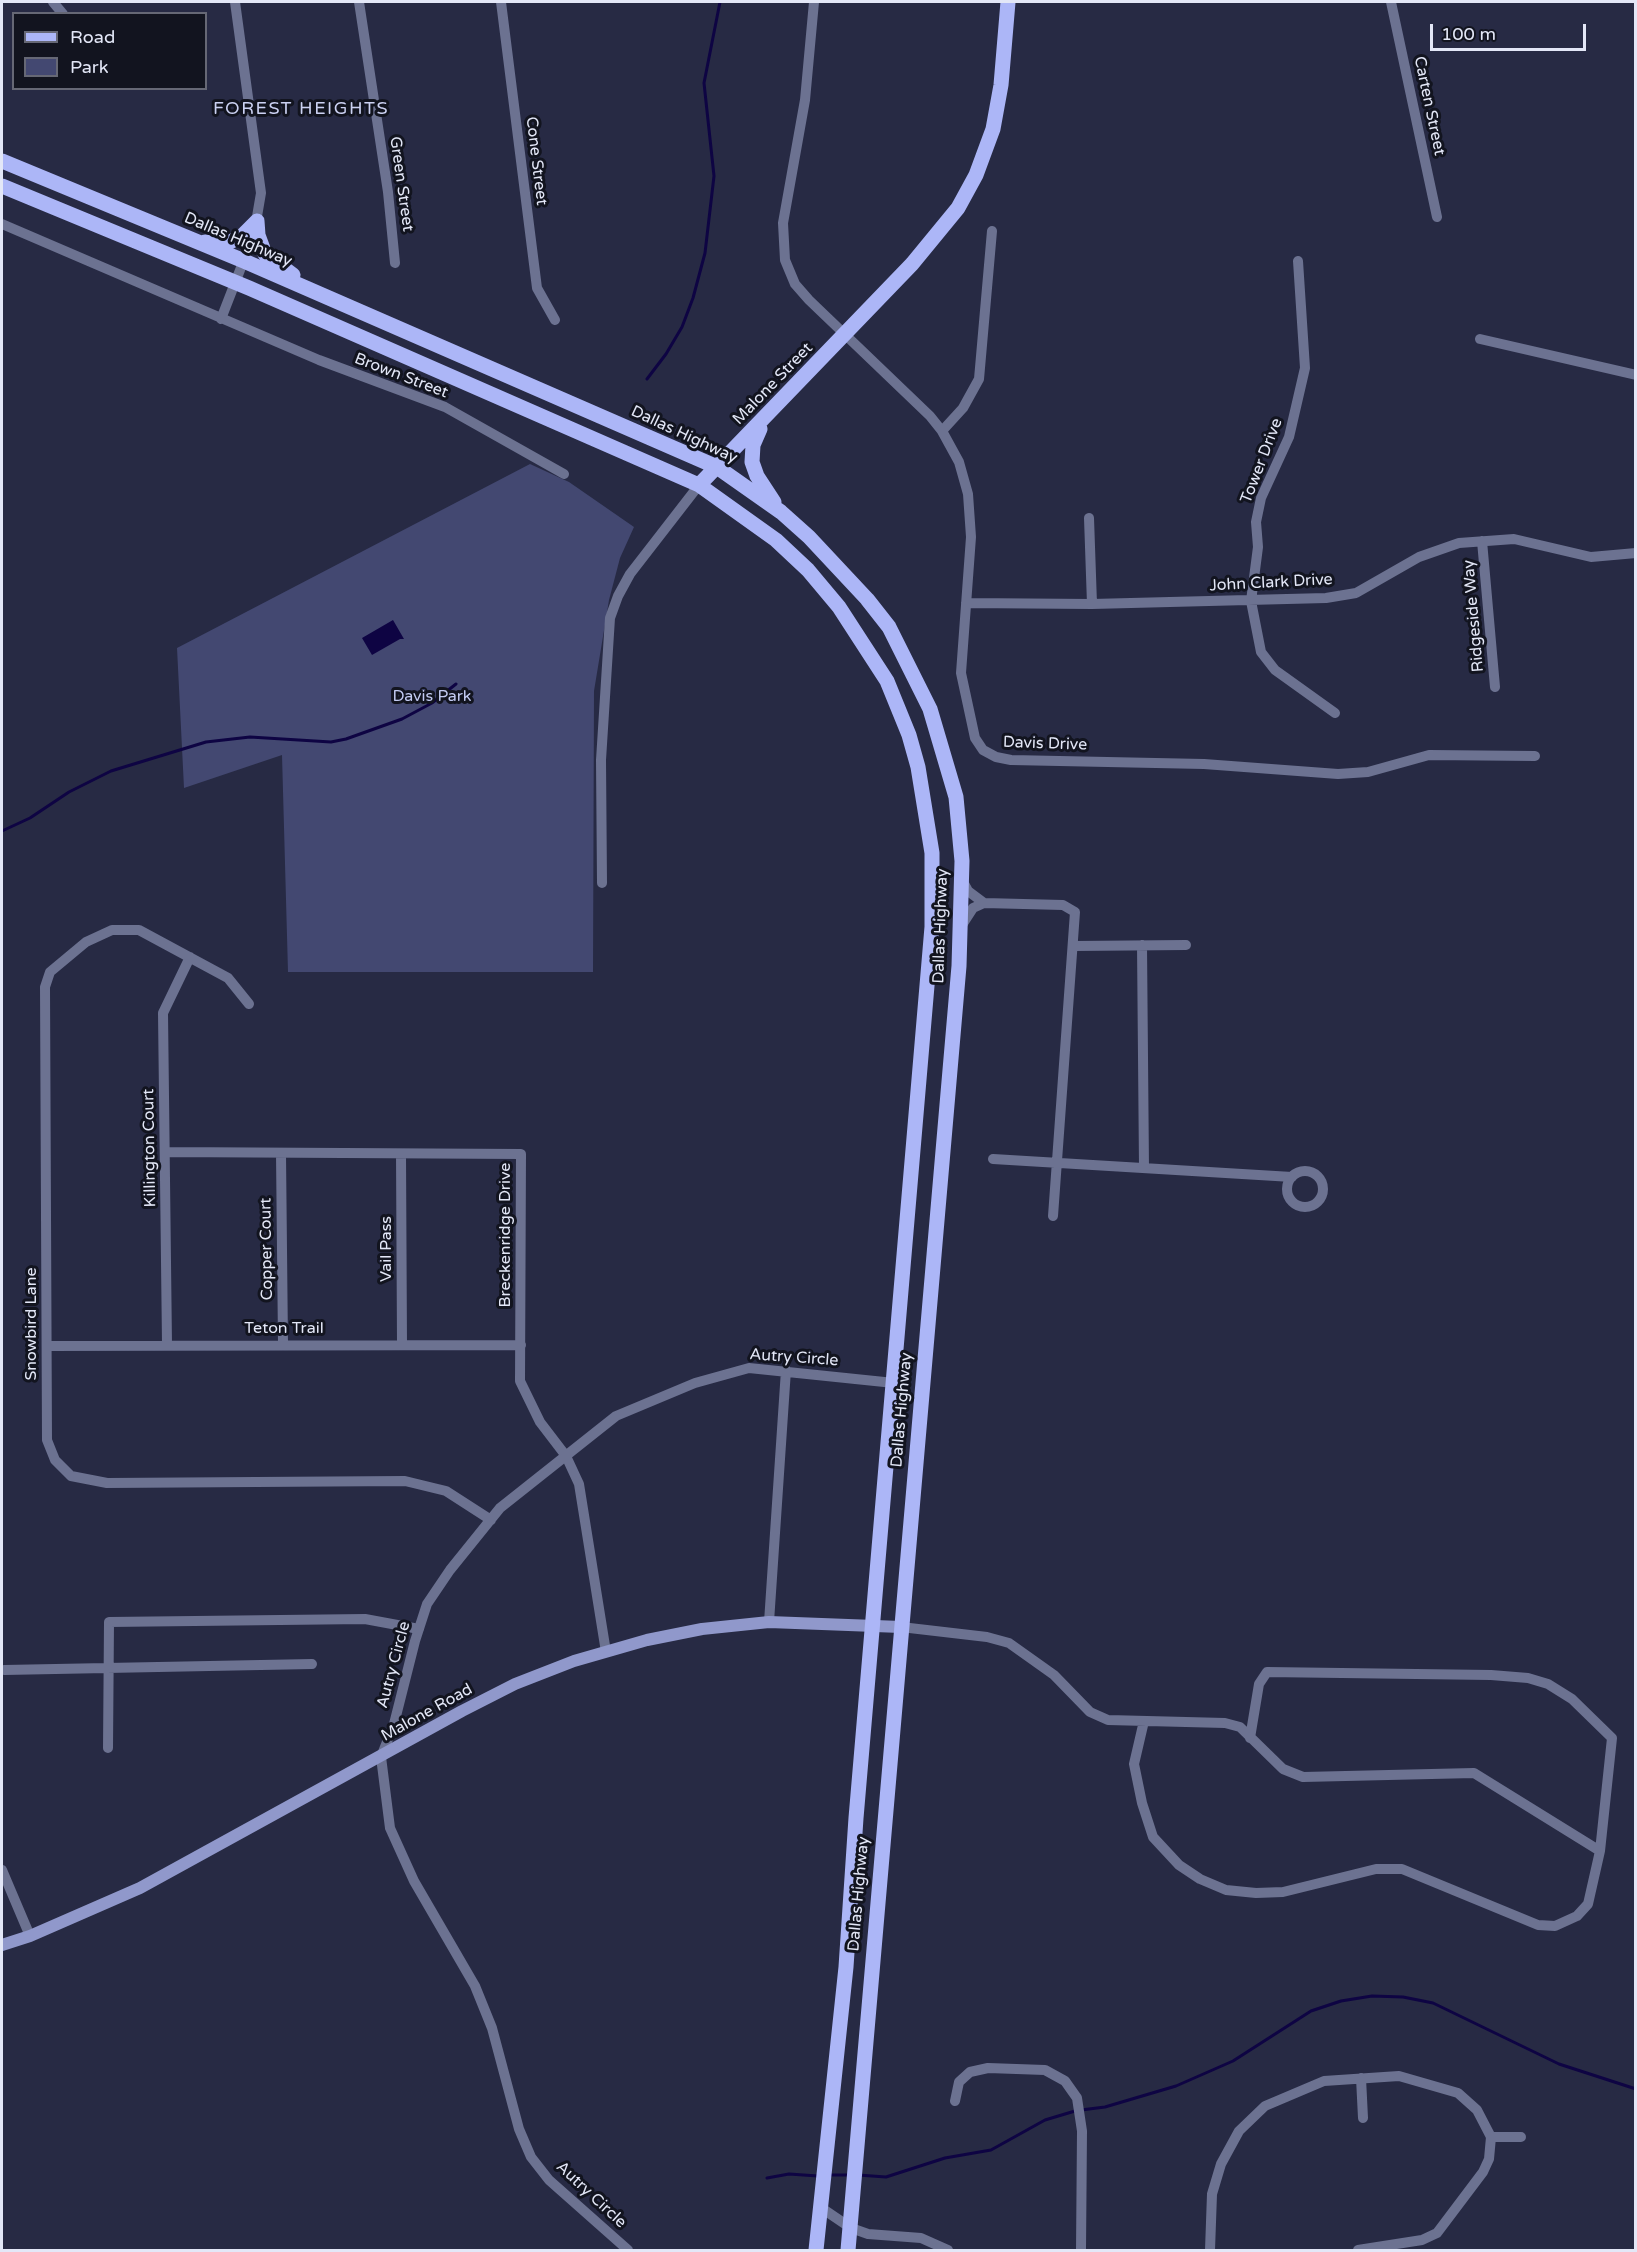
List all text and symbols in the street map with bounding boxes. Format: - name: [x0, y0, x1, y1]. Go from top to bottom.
- legend: [12, 12, 207, 90]
- scale bar: [1433, 12, 1589, 50]
- text: 100 m: [1441, 23, 1496, 45]
- text: Road: [70, 26, 115, 48]
- street label: Carten Street: [1409, 55, 1449, 157]
- text: Park: [70, 56, 108, 78]
- district label: FOREST HEIGHTS: [213, 98, 389, 120]
- street label: Cone Street: [521, 116, 551, 206]
- street label: Green Street: [385, 135, 417, 233]
- street label: Dallas Highway: [181, 209, 295, 271]
- street label: Malone Street: [729, 339, 817, 429]
- street label: Brown Street: [351, 349, 451, 403]
- street label: Dallas Highway: [628, 402, 740, 468]
- street label: Tower Drive: [1237, 416, 1287, 506]
- street label: Ridgeside Way: [1460, 559, 1488, 673]
- street label: John Clark Drive: [1209, 570, 1333, 596]
- park label: Davis Park: [392, 687, 472, 707]
- street label: Davis Drive: [1002, 733, 1088, 755]
- street label: Dallas Highway: [929, 868, 953, 984]
- street label: Killington Court: [139, 1088, 161, 1208]
- street label: Breckenridge Drive: [496, 1163, 516, 1307]
- street label: Copper Court: [257, 1197, 277, 1301]
- street label: Vail Pass: [377, 1216, 397, 1282]
- street label: Snowbird Lane: [22, 1268, 42, 1380]
- street label: Teton Trail: [244, 1319, 324, 1339]
- street label: Autry Circle: [749, 1345, 839, 1371]
- street label: Dallas Highway: [887, 1352, 917, 1468]
- street label: Autry Circle: [373, 1620, 415, 1710]
- street label: Malone Road: [378, 1680, 476, 1746]
- street label: Dallas Highway: [844, 1836, 874, 1952]
- street label: Autry Circle: [552, 2158, 630, 2232]

